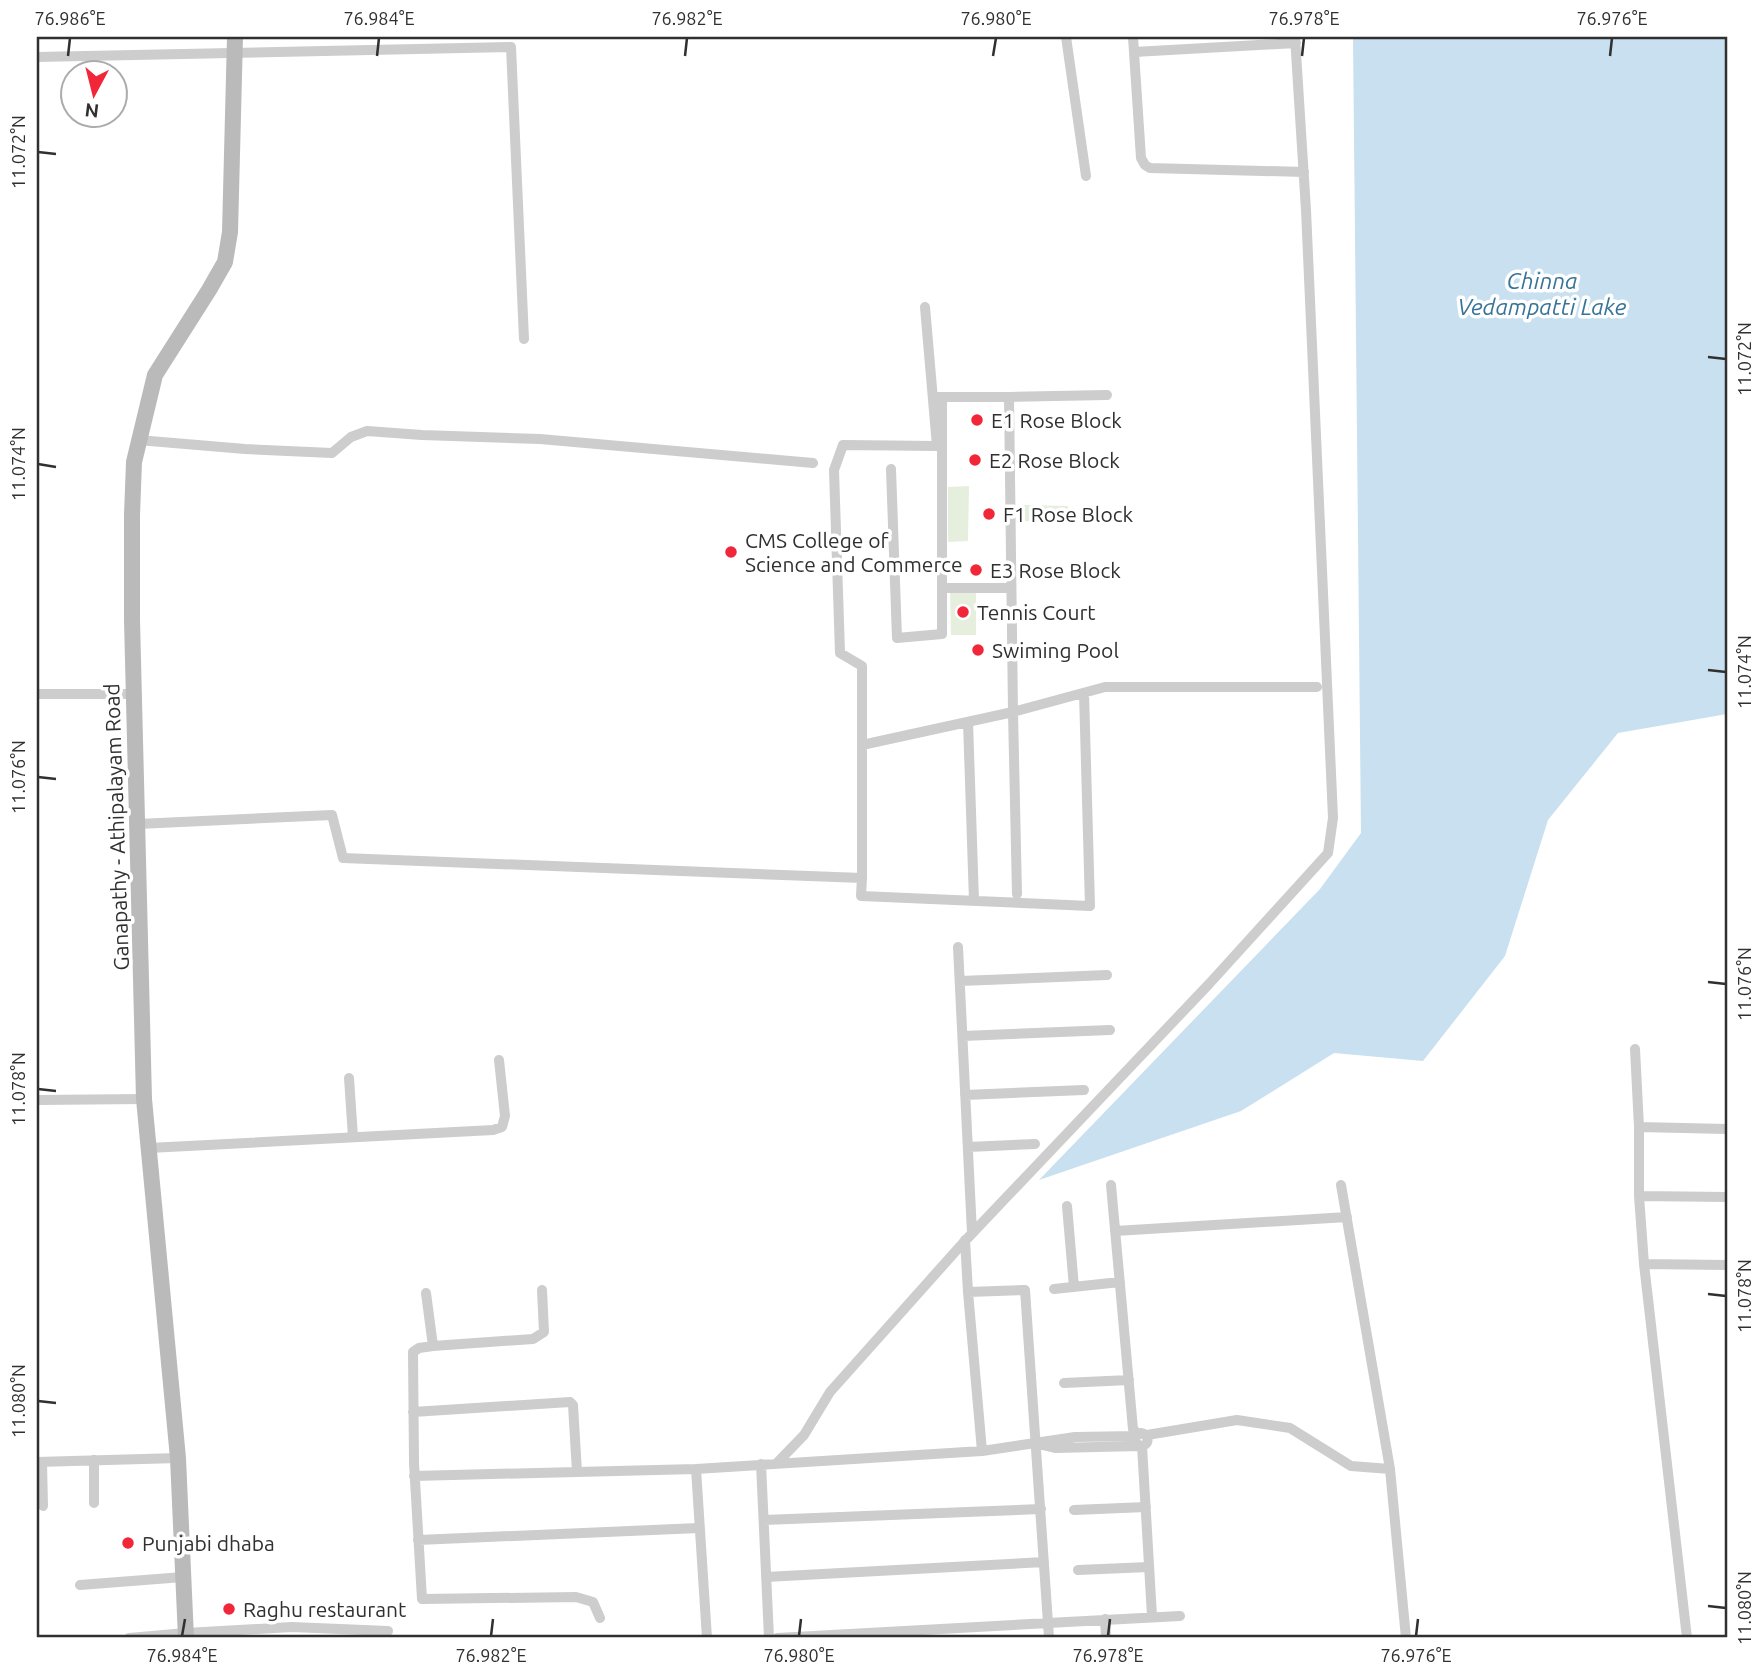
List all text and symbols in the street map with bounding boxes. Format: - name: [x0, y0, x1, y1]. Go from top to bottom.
- text: 76.986°E: [34, 8, 106, 28]
- text: 76.984°E: [343, 8, 415, 28]
- text: 76.982°E: [651, 8, 723, 28]
- text: 76.980°E: [960, 8, 1032, 28]
- text: 76.978°E: [1268, 8, 1340, 28]
- text: 76.976°E: [1576, 8, 1648, 28]
- north arrow: [60, 60, 130, 130]
- text: N: [84, 99, 100, 123]
- text: 11.072°N: [8, 115, 28, 189]
- water label: Chinna Vedampatti Lake: [1458, 268, 1627, 319]
- text: 11.072°N: [1734, 322, 1754, 396]
- place label: E1 Rose Block: [991, 408, 1122, 432]
- marker: E1 Rose Block: [969, 412, 985, 428]
- text: 11.074°N: [8, 427, 28, 501]
- place label: E2 Rose Block: [989, 448, 1120, 472]
- marker: E2 Rose Block: [967, 452, 983, 468]
- place label: F1 Rose Block: [1003, 502, 1133, 526]
- marker: F1 Rose Block: [981, 506, 997, 522]
- place label: CMS College of Science and Commerce: [745, 528, 963, 576]
- marker: CMS College of Science and Commerce: [723, 544, 739, 560]
- place label: E3 Rose Block: [990, 558, 1121, 582]
- marker: E3 Rose Block: [968, 562, 984, 578]
- place label: Tennis Court: [977, 600, 1096, 624]
- marker: Tennis Court: [955, 604, 971, 620]
- text: 11.074°N: [1734, 635, 1754, 709]
- place label: Swiming Pool: [992, 638, 1119, 662]
- marker: Swiming Pool: [970, 642, 986, 658]
- street label: Ganapathy - Athipalayam Road: [99, 683, 133, 971]
- text: 11.076°N: [8, 740, 28, 814]
- text: 11.076°N: [1734, 947, 1754, 1021]
- text: 11.078°N: [8, 1052, 28, 1126]
- text: 11.078°N: [1734, 1259, 1754, 1333]
- text: 11.080°N: [8, 1364, 28, 1438]
- place label: Punjabi dhaba: [142, 1531, 275, 1555]
- marker: Punjabi dhaba: [120, 1535, 136, 1551]
- text: 11.080°N: [1734, 1571, 1754, 1645]
- place label: Raghu restaurant: [243, 1597, 406, 1621]
- marker: Raghu restaurant: [221, 1601, 237, 1617]
- text: 76.984°E: [146, 1645, 218, 1665]
- text: 76.982°E: [455, 1645, 527, 1665]
- text: 76.980°E: [763, 1645, 835, 1665]
- text: 76.978°E: [1072, 1645, 1144, 1665]
- text: 76.976°E: [1380, 1645, 1452, 1665]

